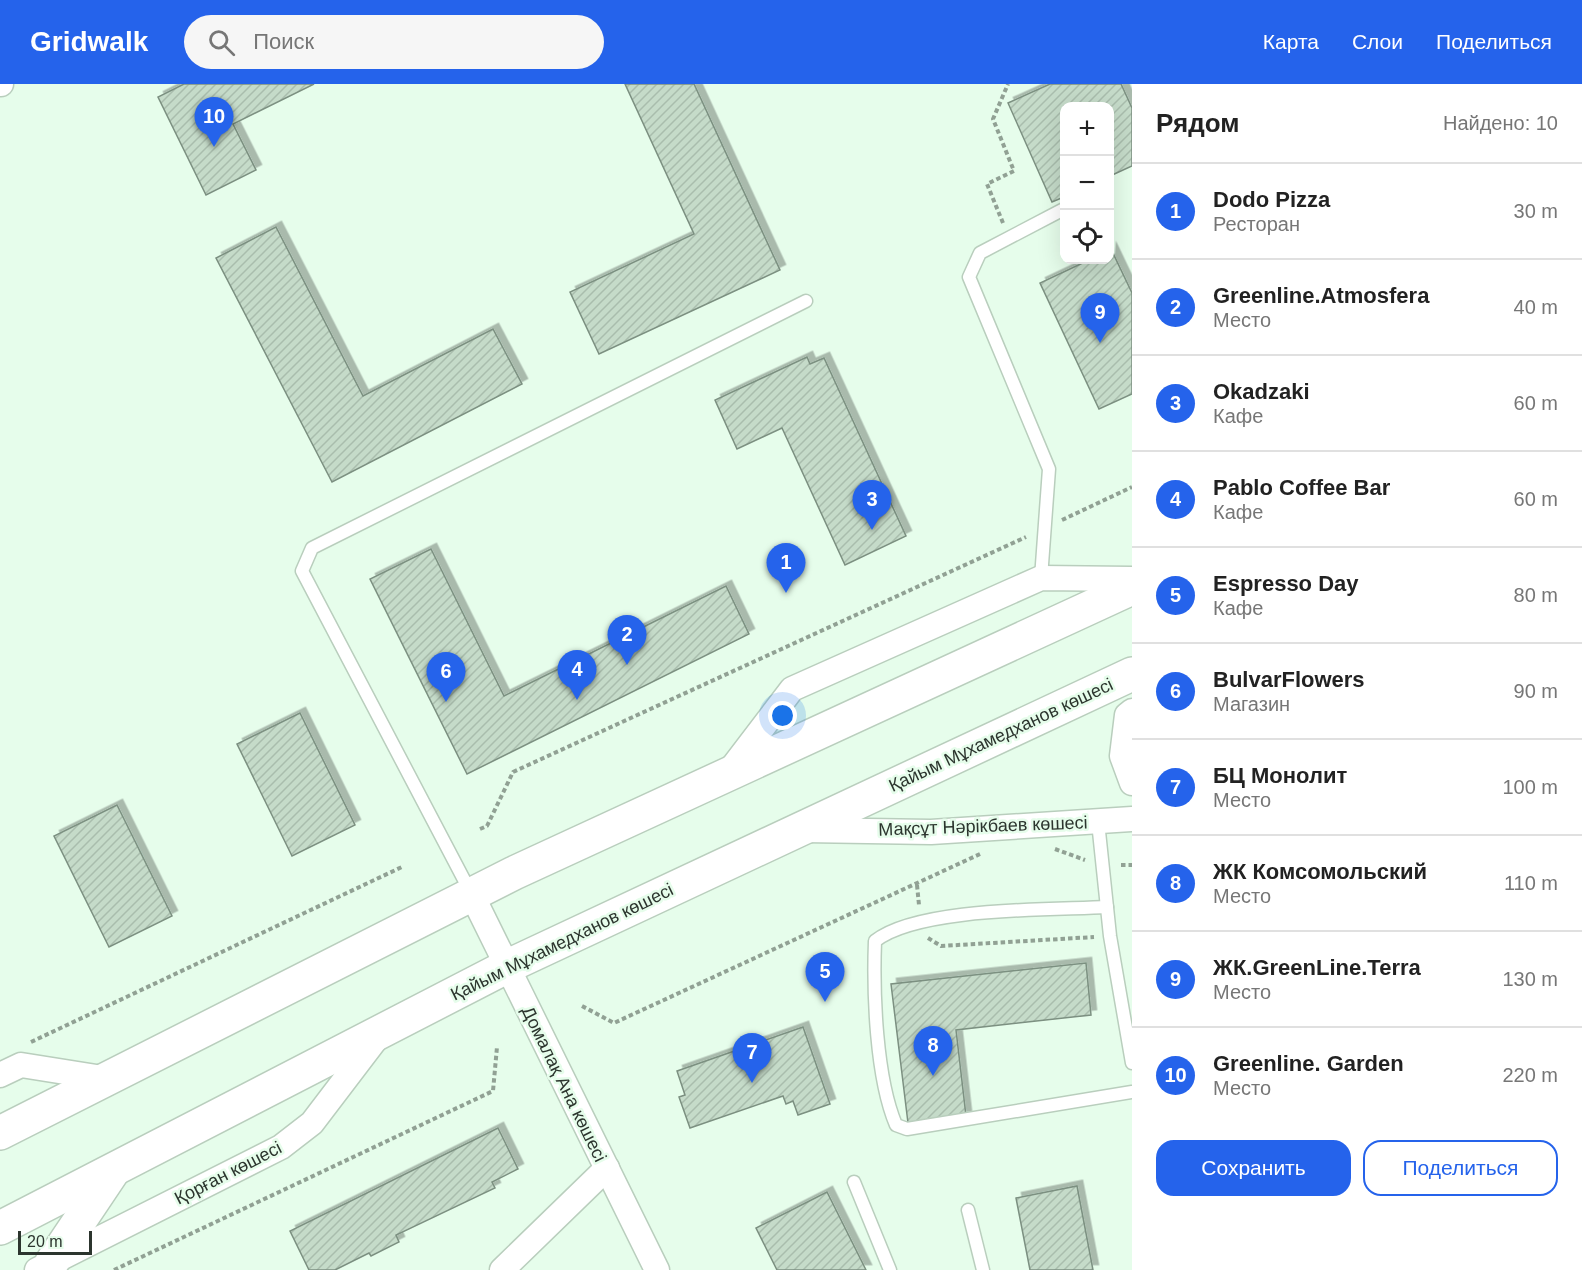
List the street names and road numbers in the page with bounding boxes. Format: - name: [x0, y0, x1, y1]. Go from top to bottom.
- street label: Қайым Мұхамедханов көшесі: [886, 674, 1116, 796]
- street label: Мақсұт Нәрікбаев көшесі: [878, 812, 1088, 840]
- street label: Қайым Мұхамедханов көшесі: [448, 879, 676, 1005]
- street label: Домалақ Ана көшесі: [518, 1003, 610, 1165]
- street label: Қорған көшесі: [171, 1137, 285, 1209]

